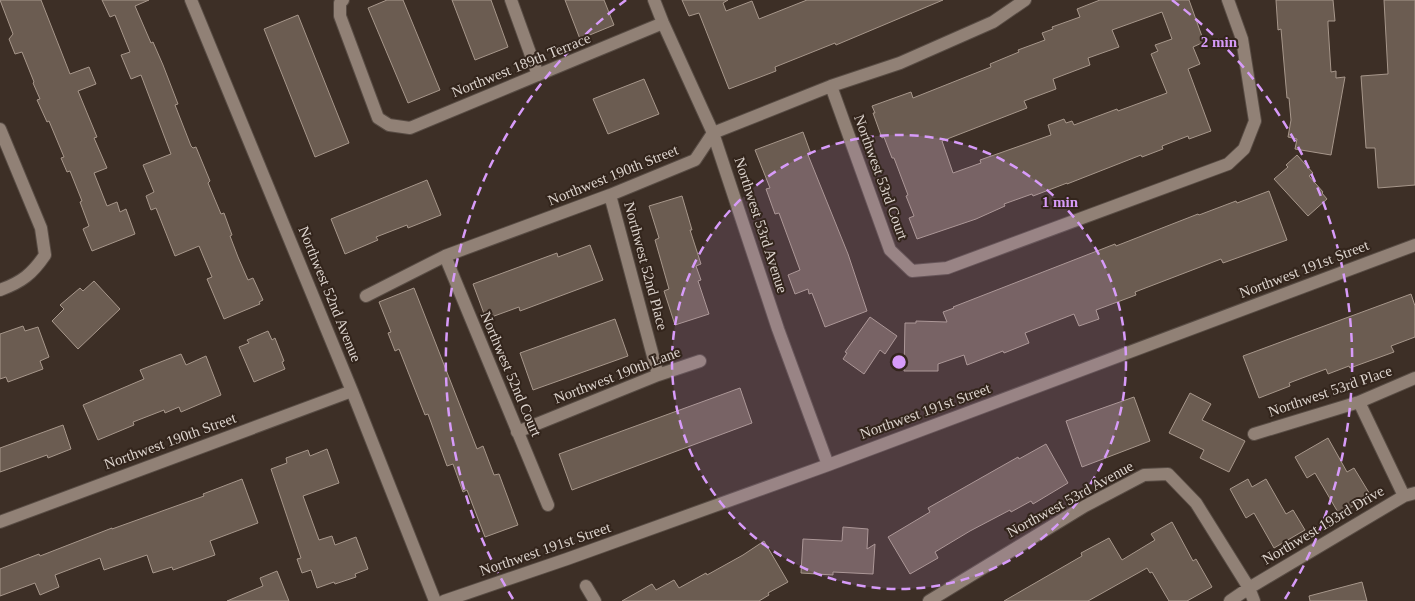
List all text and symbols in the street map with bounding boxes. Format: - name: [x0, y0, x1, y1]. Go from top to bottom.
- street label: Northwest 189th Terrace: [449, 30, 593, 100]
- text: 2 min: [1201, 34, 1238, 50]
- street label: Northwest 53rd Court: [851, 112, 911, 242]
- street label: Northwest 190th Street: [545, 141, 681, 208]
- street label: Northwest 53rd Avenue: [731, 155, 791, 295]
- text: 1 min: [1042, 194, 1079, 210]
- street label: Northwest 52nd Place: [621, 200, 671, 332]
- street label: Northwest 52nd Avenue: [295, 224, 365, 364]
- street label: Northwest 191st Street: [1237, 237, 1372, 301]
- street label: Northwest 52nd Court: [477, 309, 545, 440]
- street label: Northwest 190th Lane: [552, 343, 683, 407]
- centre of rings: [890, 353, 908, 371]
- street label: Northwest 53rd Place: [1266, 362, 1394, 420]
- street label: Northwest 191st Street: [858, 380, 993, 442]
- street label: Northwest 190th Street: [102, 409, 239, 472]
- street label: Northwest 53rd Avenue: [1004, 457, 1136, 540]
- street label: Northwest 193rd Drive: [1259, 482, 1387, 568]
- street label: Northwest 191st Street: [477, 519, 613, 579]

